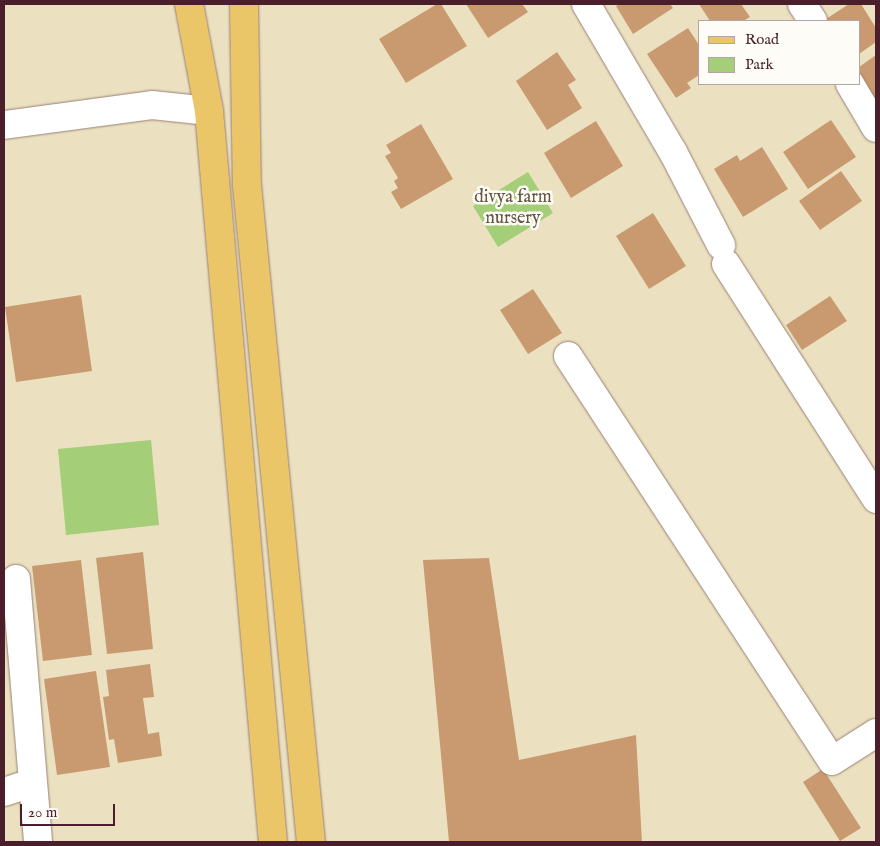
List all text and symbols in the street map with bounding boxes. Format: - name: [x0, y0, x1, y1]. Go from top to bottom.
- legend: [698, 20, 860, 85]
- text: Road: [745, 30, 779, 49]
- text: Park: [745, 55, 774, 74]
- park label: divya farm nursery: [474, 188, 552, 230]
- scale bar: [22, 794, 118, 826]
- text: 20 m: [28, 803, 57, 822]

